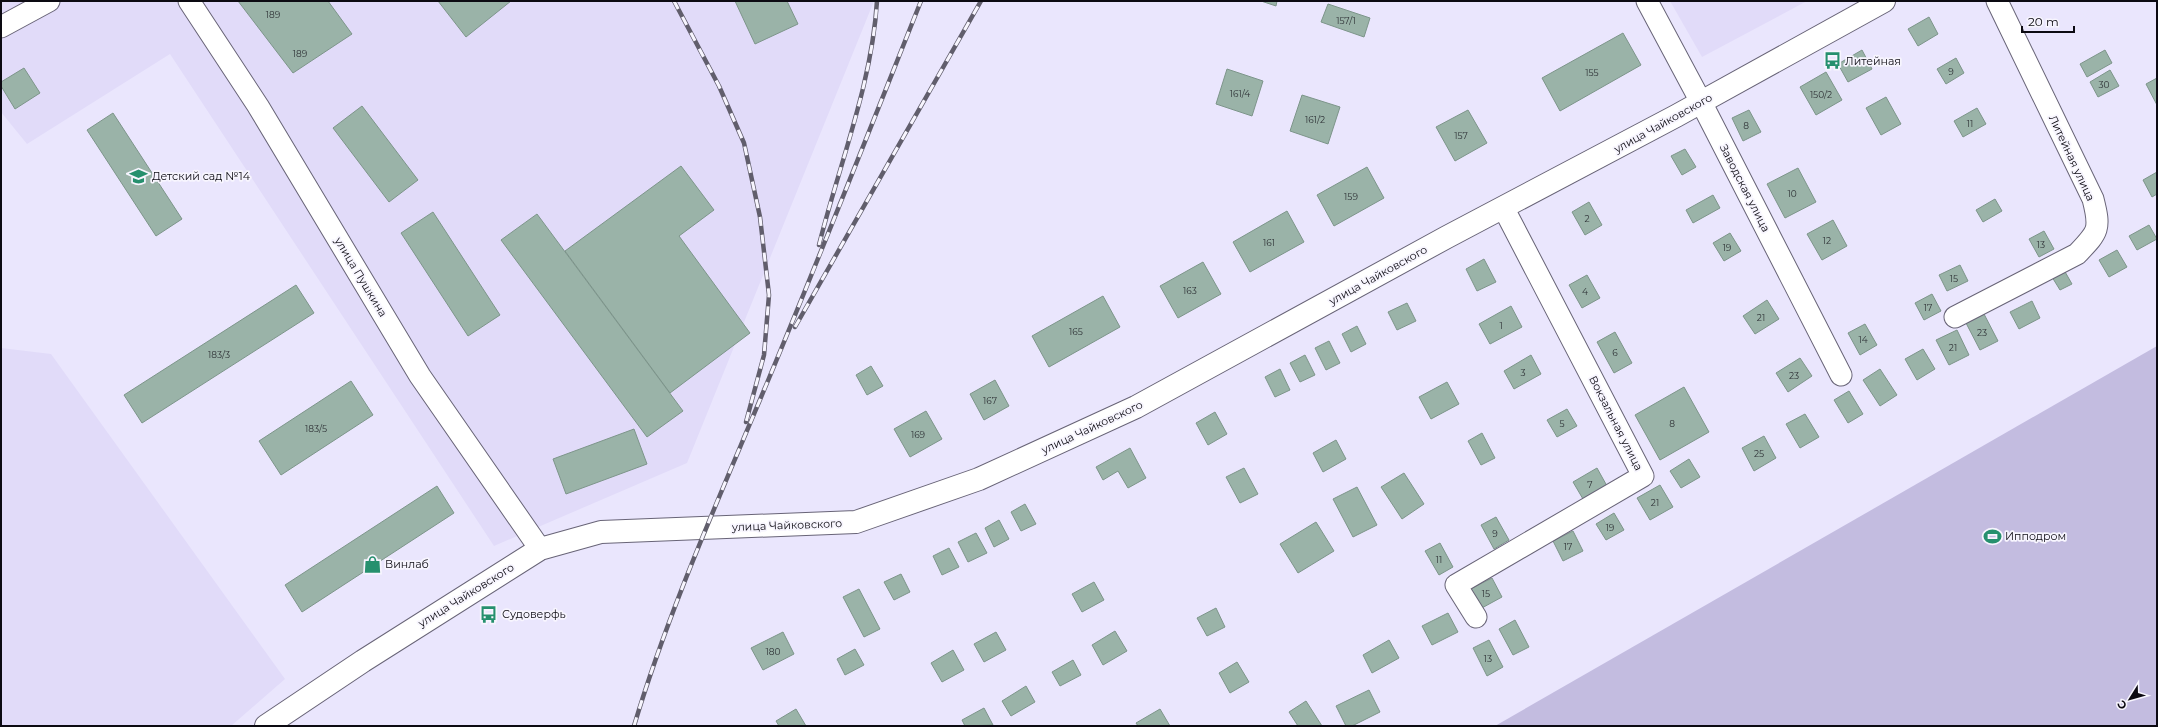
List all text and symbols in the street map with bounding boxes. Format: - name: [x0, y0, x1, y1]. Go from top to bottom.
- scale bar: [2022, 8, 2074, 34]
- house number: 189: [266, 9, 281, 20]
- text: 20 m: [2028, 14, 2059, 29]
- house number: 157/1: [1336, 15, 1356, 26]
- house number: 189: [293, 48, 308, 59]
- bus stop icon: Литейная: [1822, 51, 1842, 71]
- place label: Литейная: [1845, 54, 1901, 68]
- house number: 9: [1948, 66, 1954, 77]
- house number: 155: [1585, 67, 1599, 78]
- house number: 30: [2098, 79, 2110, 90]
- house number: 161/4: [1230, 88, 1250, 99]
- house number: 150/2: [1810, 89, 1832, 100]
- street label: улица Чайковского: [1610, 90, 1715, 156]
- street label: Литейная улица: [2046, 113, 2098, 203]
- house number: 161/2: [1305, 114, 1325, 125]
- house number: 11: [1967, 118, 1973, 129]
- house number: 8: [1743, 120, 1749, 131]
- house number: 157: [1454, 130, 1468, 141]
- street label: Заводская улица: [1717, 142, 1773, 234]
- school or university icon: Детский сад №14: [129, 166, 149, 186]
- place label: Детский сад №14: [152, 169, 251, 183]
- house number: 10: [1787, 188, 1797, 199]
- house number: 159: [1344, 191, 1358, 202]
- house number: 2: [1584, 213, 1590, 224]
- street label: улица Пушкина: [331, 234, 390, 319]
- house number: 12: [1823, 235, 1831, 246]
- house number: 161: [1263, 237, 1275, 248]
- house number: 13: [2037, 239, 2045, 250]
- street label: улица Чайковского: [1325, 242, 1430, 308]
- house number: 19: [1723, 242, 1732, 253]
- house number: 15: [1950, 273, 1958, 284]
- house number: 163: [1183, 285, 1197, 296]
- house number: 4: [1582, 286, 1588, 297]
- house number: 17: [1924, 302, 1932, 313]
- house number: 21: [1757, 312, 1765, 323]
- house number: 1: [1499, 320, 1503, 331]
- house number: 165: [1069, 326, 1083, 337]
- house number: 23: [1977, 327, 1987, 338]
- house number: 14: [1858, 334, 1868, 345]
- house number: 21: [1949, 342, 1957, 353]
- house number: 6: [1612, 347, 1618, 358]
- house number: 183/3: [208, 349, 230, 360]
- house number: 3: [1520, 367, 1526, 378]
- house number: 23: [1789, 370, 1799, 381]
- street label: Вокзальная улица: [1586, 373, 1646, 473]
- house number: 167: [983, 395, 997, 406]
- street label: улица Чайковского: [1038, 397, 1145, 457]
- house number: 5: [1559, 418, 1565, 429]
- house number: 8: [1669, 418, 1675, 429]
- house number: 183/5: [305, 423, 327, 434]
- house number: 169: [911, 429, 926, 440]
- house number: 25: [1754, 448, 1764, 459]
- house number: 7: [1587, 479, 1593, 490]
- house number: 21: [1651, 497, 1659, 508]
- street label: улица Чайковского: [731, 516, 842, 534]
- house number: 19: [1606, 522, 1615, 533]
- sports icon: Ипподром: [1982, 526, 2002, 546]
- house number: 9: [1492, 528, 1498, 539]
- place label: Ипподром: [2005, 529, 2066, 543]
- house number: 17: [1564, 541, 1572, 552]
- shop icon: Винлаб: [362, 554, 382, 574]
- house number: 11: [1436, 554, 1442, 565]
- place label: Винлаб: [385, 557, 429, 571]
- street label: улица Чайковского: [415, 560, 516, 631]
- house number: 15: [1482, 588, 1490, 599]
- bus stop icon: Судоверфь: [479, 604, 499, 624]
- place label: Судоверфь: [502, 607, 566, 621]
- house number: 180: [766, 646, 781, 657]
- house number: 13: [1484, 653, 1492, 664]
- north arrow: [2110, 679, 2150, 719]
- text: С: [2114, 698, 2130, 712]

